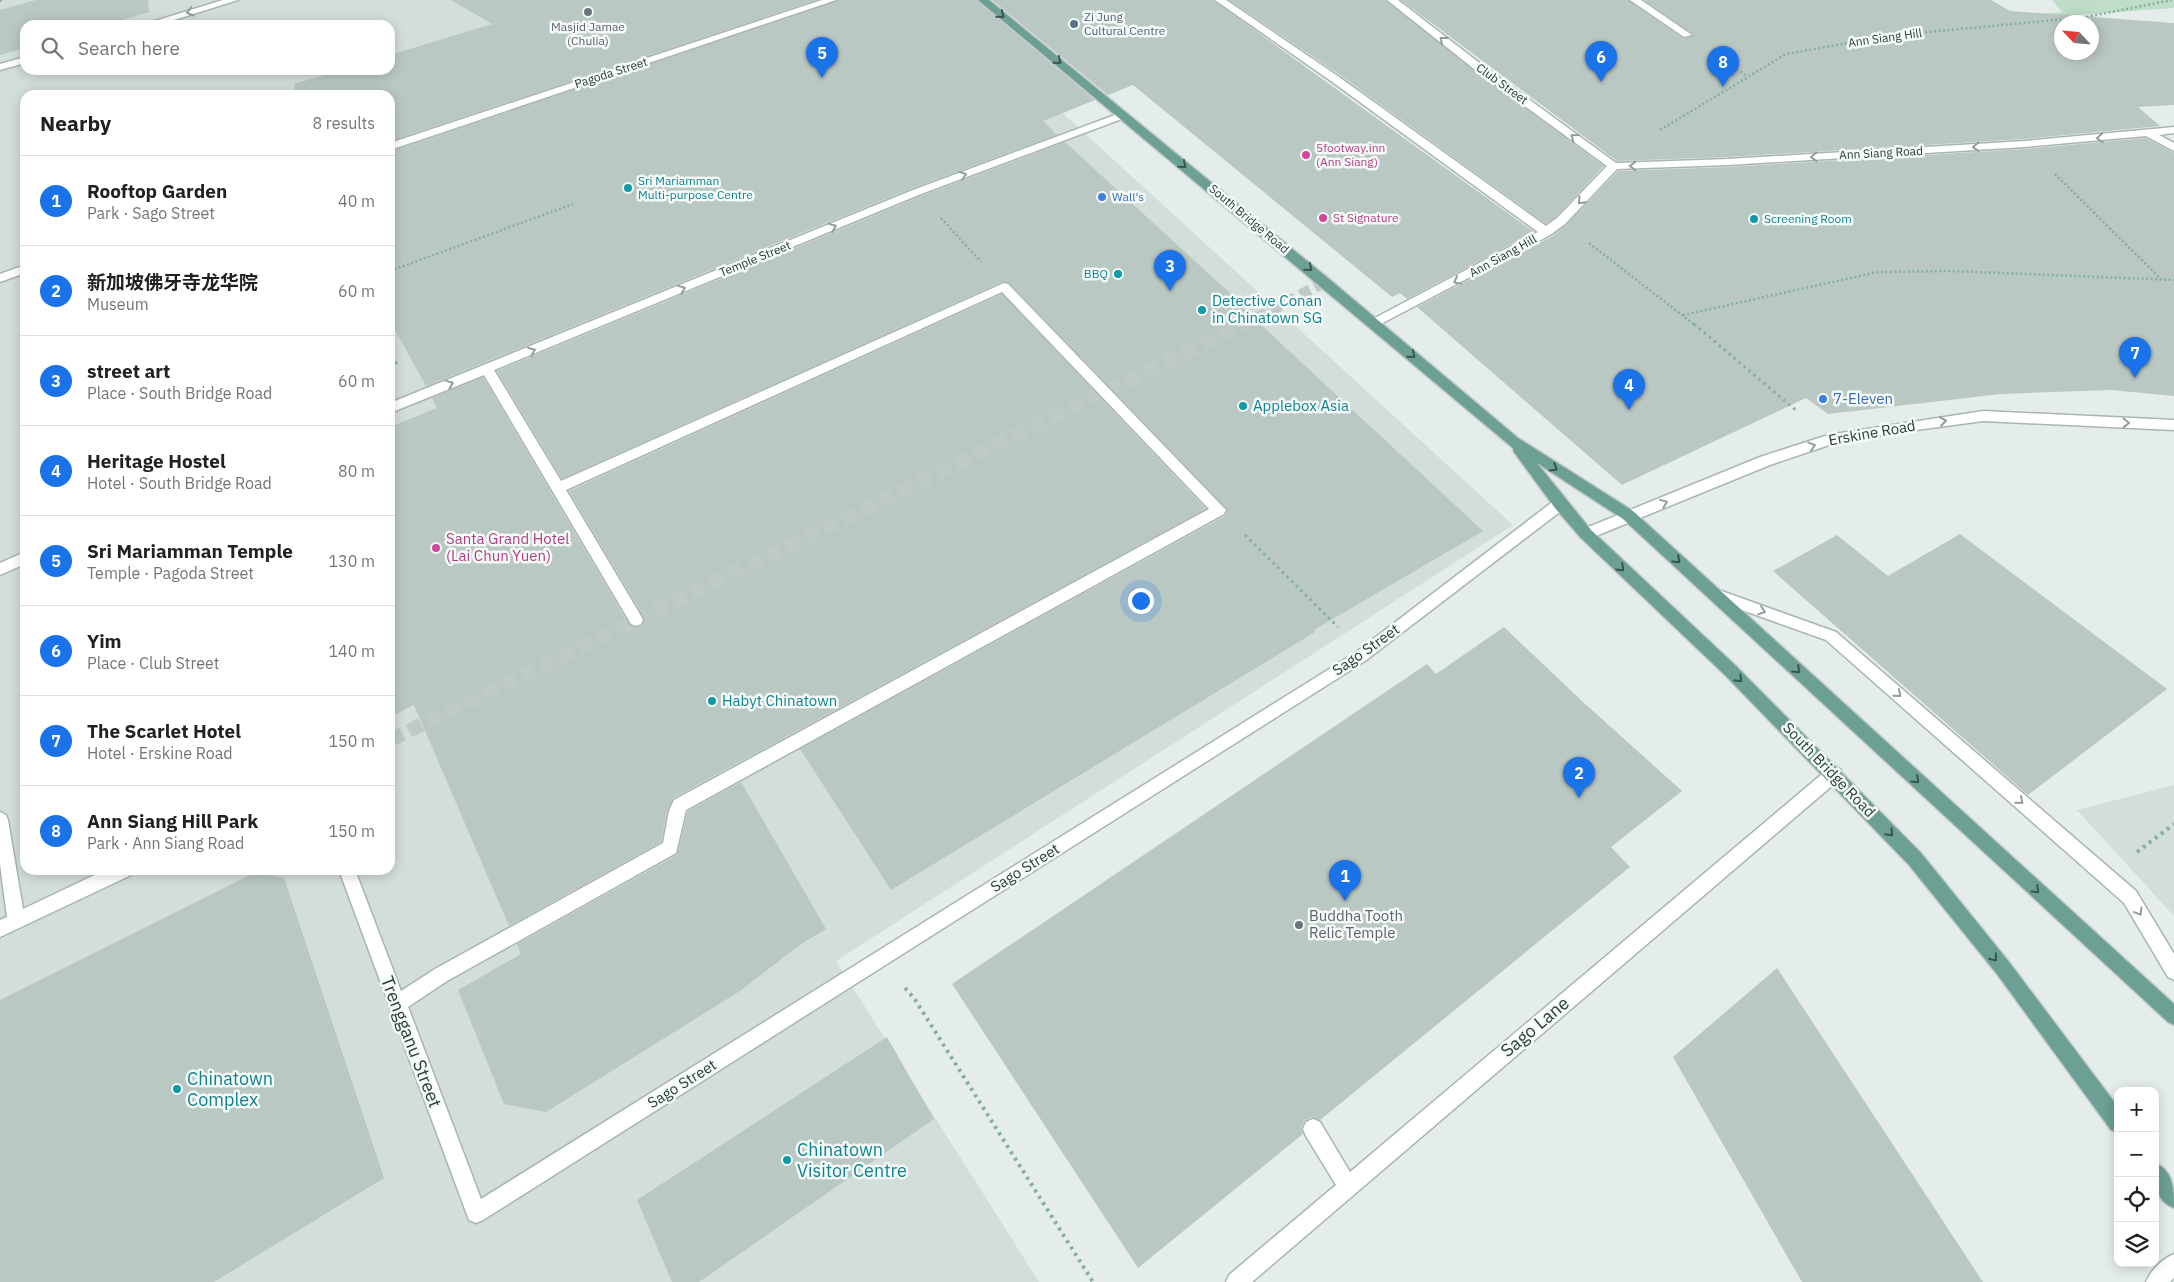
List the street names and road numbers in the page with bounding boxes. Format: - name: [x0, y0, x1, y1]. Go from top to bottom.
- street label: Ann Siang Hill: [1847, 25, 1923, 50]
- street label: Pagoda Street: [573, 54, 649, 91]
- street label: Club Street: [1474, 60, 1531, 107]
- street label: Ann Siang Road: [1839, 143, 1923, 162]
- street label: South Bridge Road: [1206, 181, 1292, 256]
- street label: Ann Siang Hill: [1467, 231, 1539, 280]
- street label: Temple Street: [717, 237, 793, 280]
- street label: Erskine Road: [1827, 416, 1917, 450]
- street label: Sago Street: [1328, 620, 1403, 680]
- street label: South Bridge Road: [1779, 718, 1880, 821]
- street label: Sago Street: [987, 839, 1063, 896]
- street label: Trengganu Street: [376, 973, 447, 1111]
- street label: Sago Lane: [1496, 991, 1574, 1062]
- street label: Sago Street: [644, 1055, 720, 1112]

